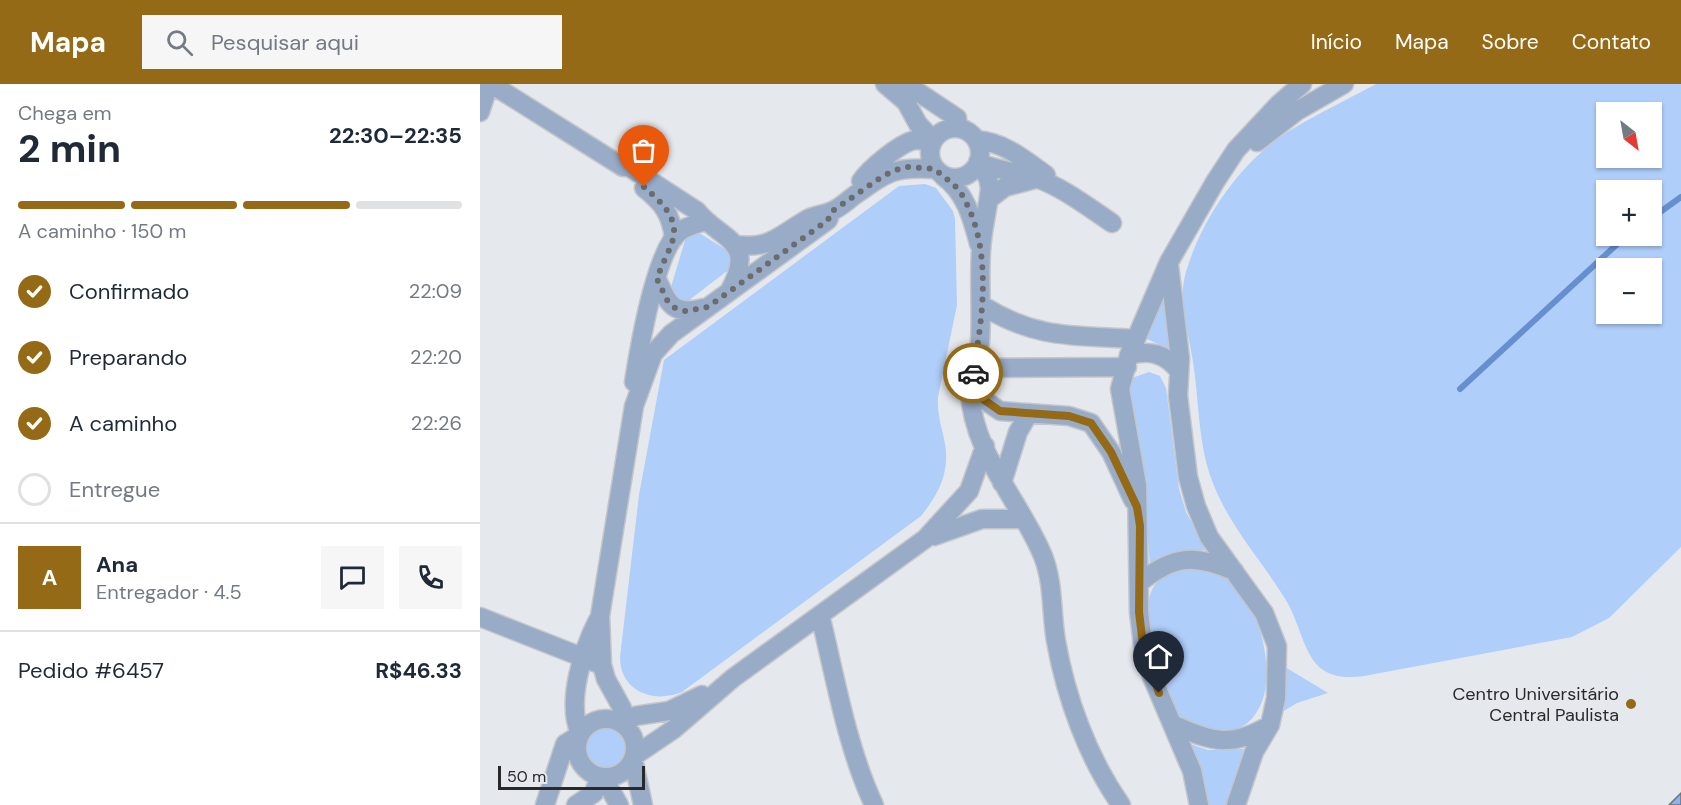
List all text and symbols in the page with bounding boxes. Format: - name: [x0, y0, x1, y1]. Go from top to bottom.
- search box: [142, 15, 562, 69]
- text: Mapa: [30, 24, 106, 61]
- icon: search: [163, 26, 196, 59]
- text: Pesquisar aqui: [211, 28, 359, 57]
- text: Início: [1311, 28, 1362, 56]
- text: Mapa: [1395, 28, 1449, 56]
- text: Sobre: [1482, 28, 1539, 56]
- text: Contato: [1572, 28, 1651, 56]
- text: Chega em: [18, 100, 112, 126]
- north arrow: [1596, 102, 1662, 168]
- map controls: [1596, 102, 1662, 324]
- text: 22:30–22:35: [329, 121, 462, 150]
- text: 2 min: [18, 123, 121, 174]
- pin: [618, 125, 669, 187]
- icon: bag: [627, 134, 660, 167]
- button: +: [1596, 180, 1662, 246]
- text: A caminho · 150 m: [18, 218, 186, 244]
- button: −: [1596, 258, 1662, 324]
- icon: check: [18, 275, 51, 308]
- text: Confirmado: [69, 277, 189, 306]
- text: 22:09: [409, 278, 462, 304]
- icon: check: [18, 341, 51, 374]
- text: Preparando: [69, 343, 187, 372]
- courier: [943, 343, 1003, 403]
- text: 22:20: [410, 344, 462, 370]
- icon: car: [957, 357, 990, 390]
- icon: check: [18, 407, 51, 440]
- text: A caminho: [69, 409, 177, 438]
- text: 22:26: [411, 410, 462, 436]
- text: Entregue: [69, 475, 160, 504]
- button: chat: [321, 546, 384, 609]
- button: phone: [399, 546, 462, 609]
- text: Ana: [96, 550, 138, 579]
- text: A: [42, 563, 57, 592]
- text: Entregador · 4.5: [96, 579, 242, 605]
- pin: [1133, 631, 1184, 693]
- icon: home: [1142, 640, 1175, 673]
- text: Pedido #6457: [18, 656, 164, 685]
- text: R$46.33: [375, 656, 462, 685]
- place label: Centro Universitário Central Paulista: [1452, 682, 1619, 727]
- marker: Centro Universitário Central Paulista: [1624, 697, 1638, 711]
- scale bar: [498, 763, 645, 790]
- text: 50 m: [507, 766, 546, 787]

